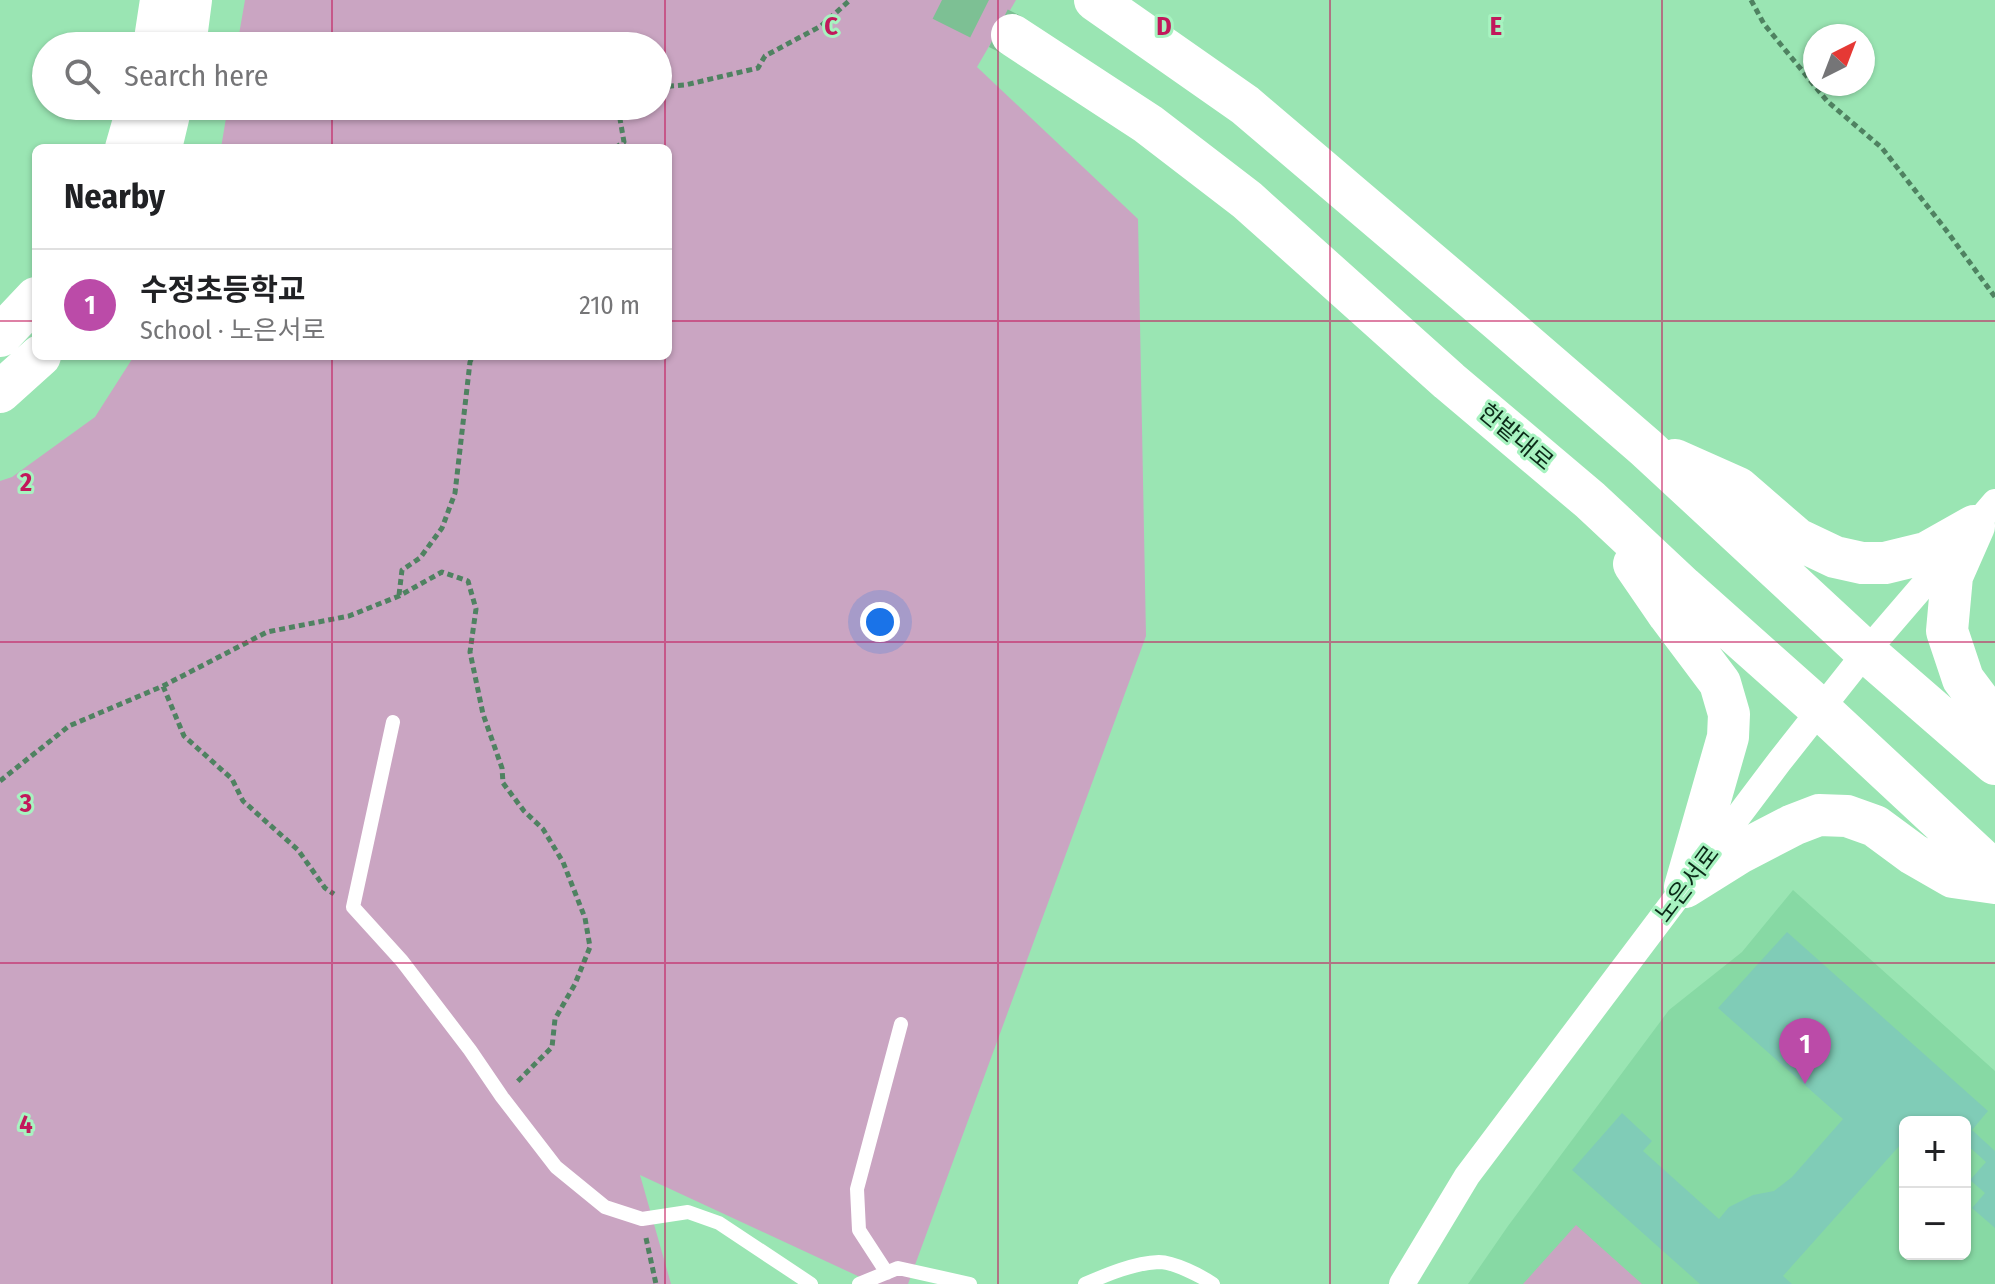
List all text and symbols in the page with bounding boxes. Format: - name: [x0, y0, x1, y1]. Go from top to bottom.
- text: C: [824, 11, 838, 42]
- text: D: [1156, 11, 1172, 42]
- text: E: [1490, 11, 1502, 42]
- north arrow: [1803, 24, 1875, 96]
- search box: [32, 32, 672, 120]
- icon: search: [60, 54, 104, 98]
- text: Search here: [124, 58, 269, 94]
- text: Nearby: [64, 176, 165, 217]
- text: 수정초등학교: [140, 272, 306, 308]
- text: 1: [85, 290, 96, 321]
- text: 210 m: [579, 290, 640, 321]
- text: School · 노은서로: [140, 315, 325, 346]
- street label: 한밭대로: [1473, 398, 1559, 476]
- text: 2: [19, 467, 32, 498]
- your location: [860, 602, 900, 642]
- text: 3: [19, 788, 32, 819]
- street label: 노은서로: [1649, 840, 1725, 928]
- pin: 1: [1779, 1018, 1831, 1084]
- text: 4: [19, 1109, 33, 1140]
- map controls: [1899, 1116, 1971, 1260]
- button: +: [1899, 1116, 1971, 1188]
- button: −: [1899, 1188, 1971, 1260]

